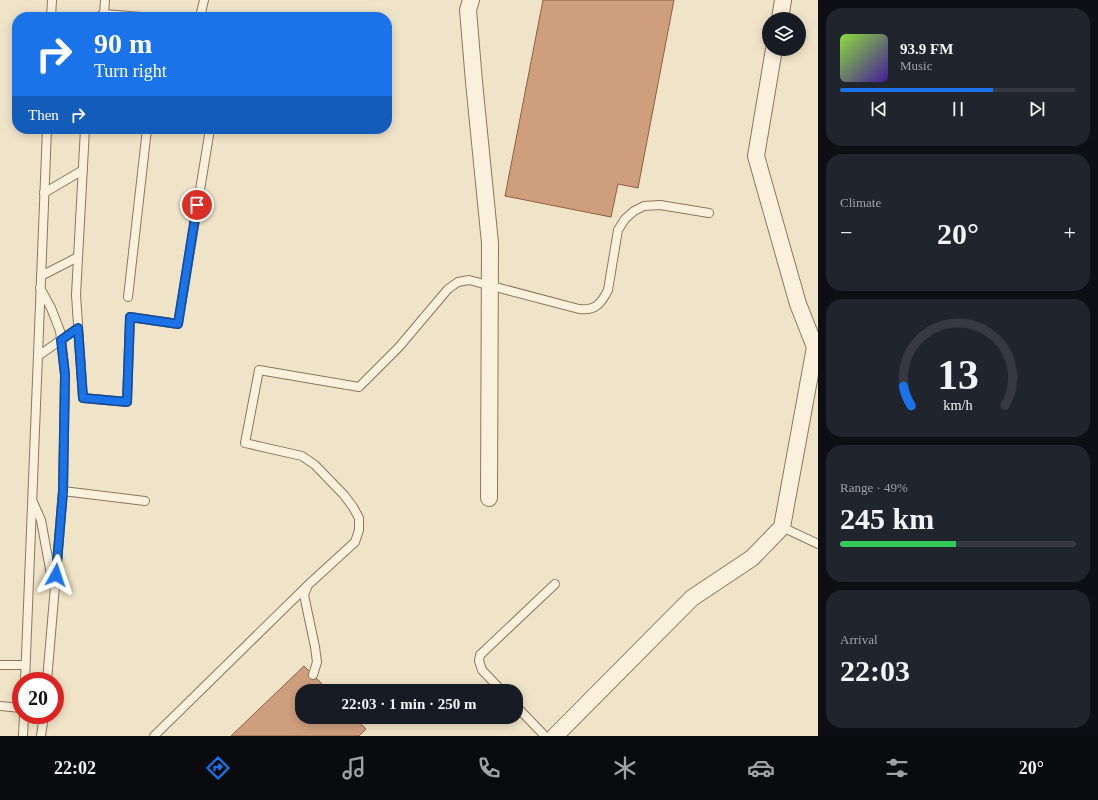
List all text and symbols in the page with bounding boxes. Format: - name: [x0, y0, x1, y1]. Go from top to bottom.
- map controls: [762, 12, 806, 56]
- button: layers: [762, 12, 806, 56]
- icon: right: [28, 28, 80, 80]
- text: 90 m: [94, 28, 152, 59]
- text: 93.9 FM: [900, 41, 953, 57]
- text: Music: [900, 58, 933, 73]
- text: Turn right: [94, 61, 167, 81]
- icon: previous: [868, 98, 890, 120]
- icon: pause: [947, 98, 969, 120]
- icon: next: [1026, 98, 1048, 120]
- icon: right: [67, 104, 89, 126]
- text: Then: [28, 107, 59, 123]
- pin: [180, 188, 214, 222]
- icon: arrive: [186, 194, 208, 216]
- text: Climate: [840, 195, 881, 210]
- text: 20°: [937, 217, 979, 250]
- text: −: [840, 220, 852, 245]
- text: +: [1064, 220, 1076, 245]
- text: 13: [937, 352, 979, 398]
- text: km/h: [943, 397, 973, 413]
- text: Range · 49%: [840, 480, 908, 495]
- text: 245 km: [840, 502, 934, 535]
- position arrow: [35, 554, 77, 596]
- text: Arrival: [840, 632, 878, 647]
- text: 22:03: [840, 654, 910, 687]
- speed limit sign: 20: [12, 672, 64, 724]
- text: 22:03 · 1 min · 250 m: [342, 696, 477, 712]
- icon: directions: [204, 754, 232, 782]
- icon: music: [340, 754, 368, 782]
- icon: phone: [475, 754, 503, 782]
- icon: climate: [611, 754, 639, 782]
- icon: car: [747, 754, 775, 782]
- icon: filters: [883, 754, 911, 782]
- text: 22:02: [54, 758, 96, 778]
- text: 20°: [1019, 758, 1044, 778]

